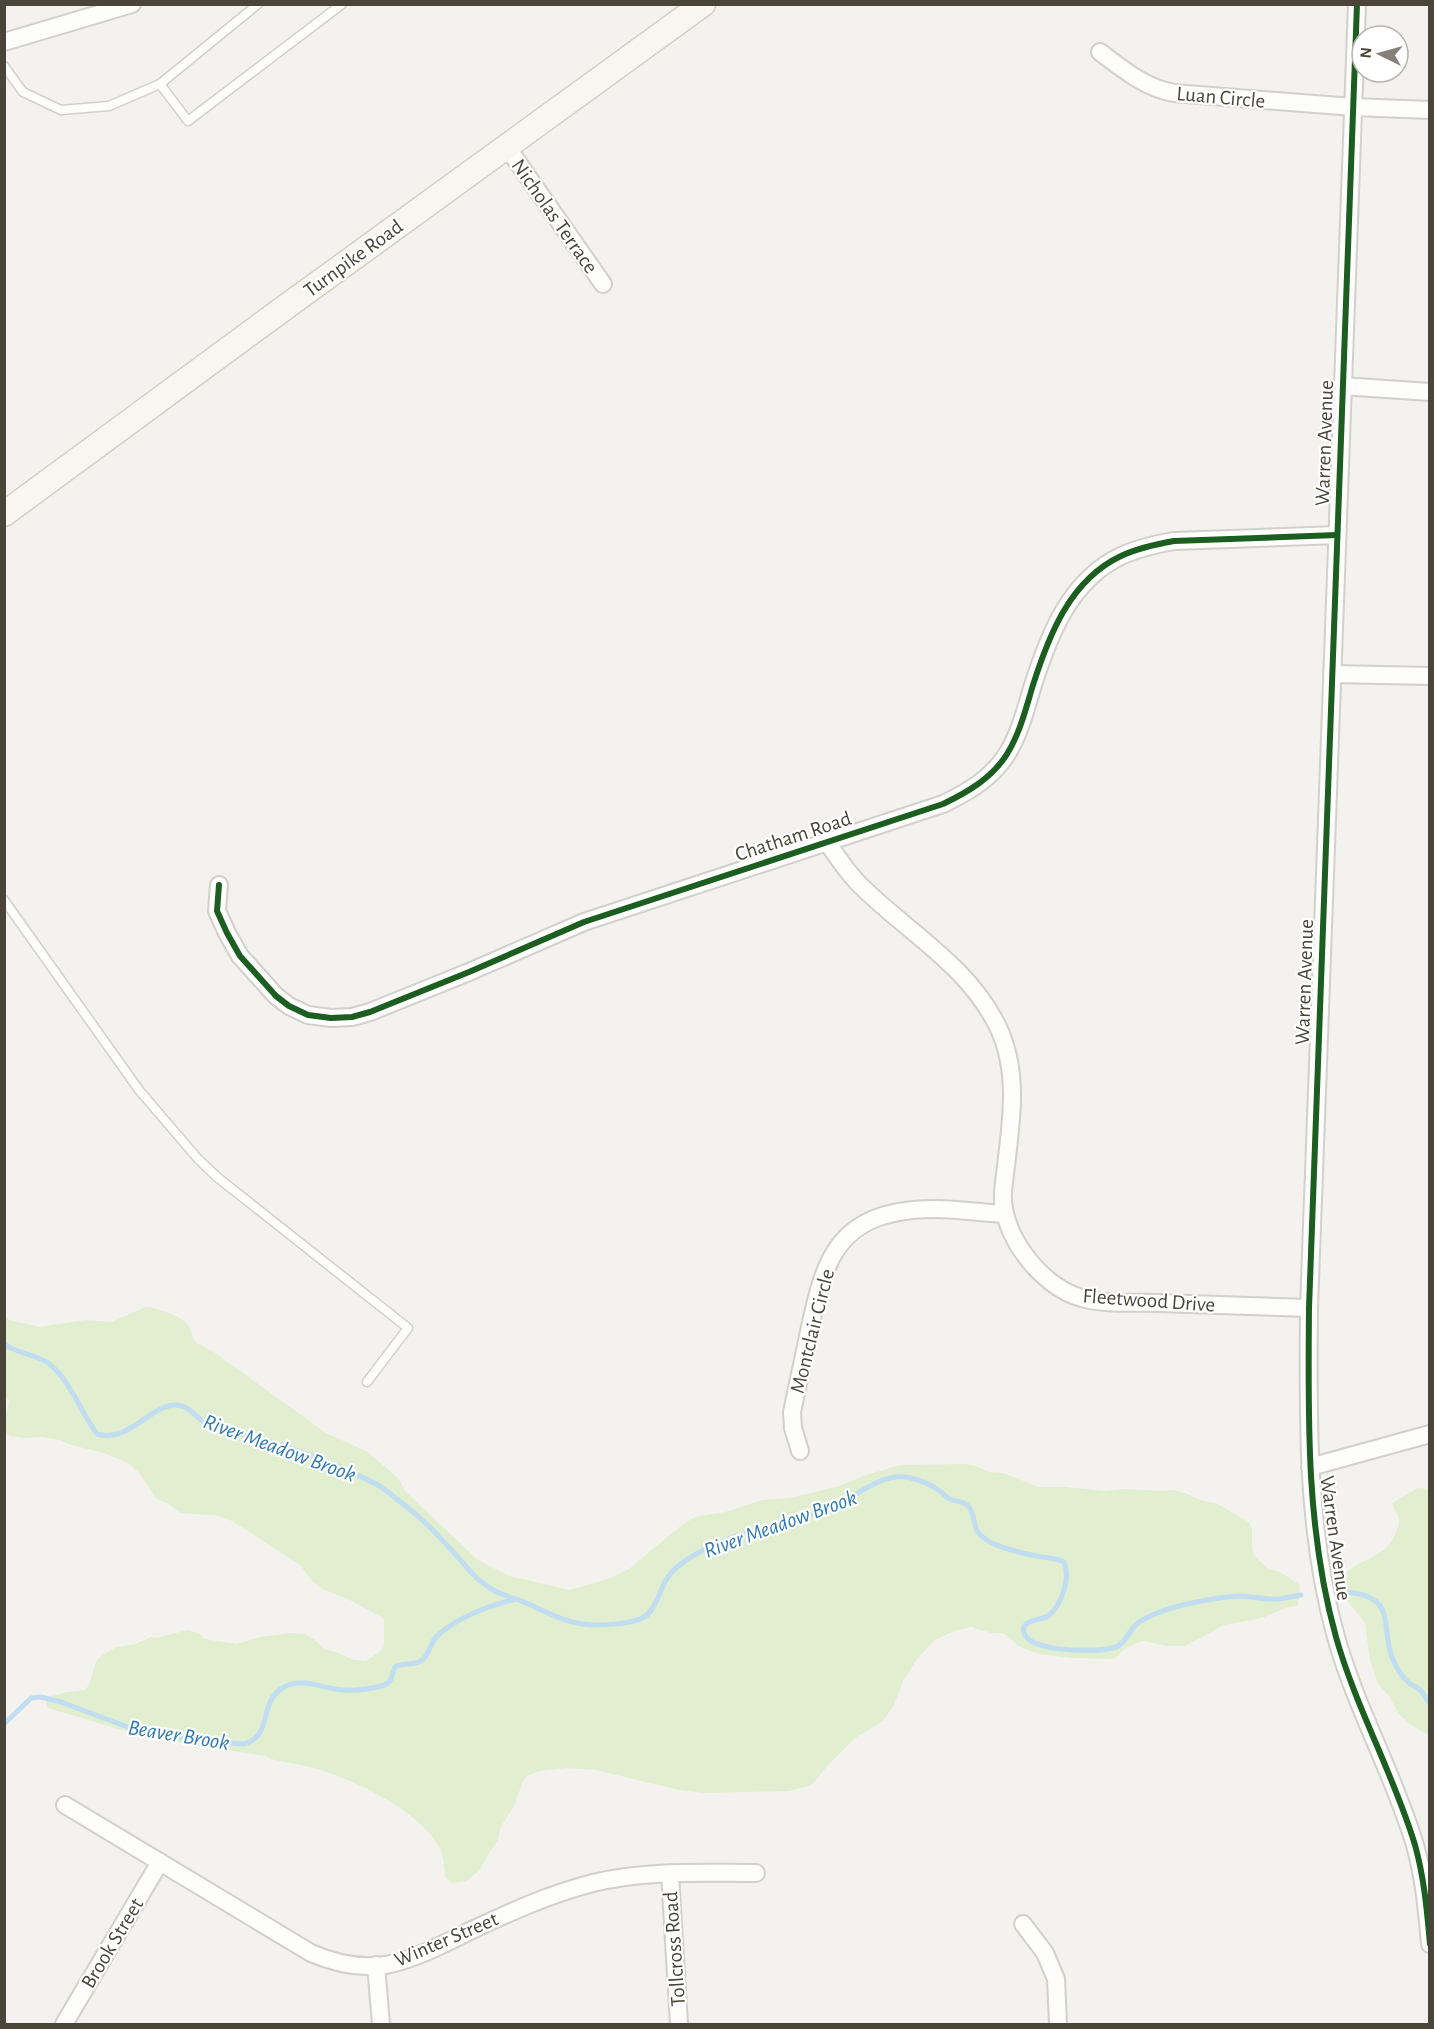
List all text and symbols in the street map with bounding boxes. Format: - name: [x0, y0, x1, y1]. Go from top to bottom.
- north arrow: [1350, 24, 1410, 84]
- text: N: [1358, 47, 1375, 59]
- street label: Luan Circle: [1176, 83, 1266, 112]
- street label: Nicholas Terrace: [507, 155, 602, 277]
- street label: Turnpike Road: [300, 216, 407, 301]
- street label: Warren Avenue: [1312, 380, 1337, 506]
- street label: Chatham Road: [733, 808, 854, 865]
- street label: Warren Avenue: [1292, 919, 1317, 1045]
- street label: Montclair Circle: [787, 1267, 838, 1396]
- street label: Fleetwood Drive: [1082, 1285, 1216, 1316]
- water label: River Meadow Brook: [200, 1410, 359, 1486]
- street label: Warren Avenue: [1316, 1474, 1355, 1602]
- water label: River Meadow Brook: [701, 1486, 860, 1562]
- water label: Beaver Brook: [127, 1716, 231, 1754]
- street label: Tollcross Road: [660, 1891, 689, 2007]
- street label: Brook Street: [77, 1894, 148, 1992]
- street label: Winter Street: [391, 1908, 501, 1971]

